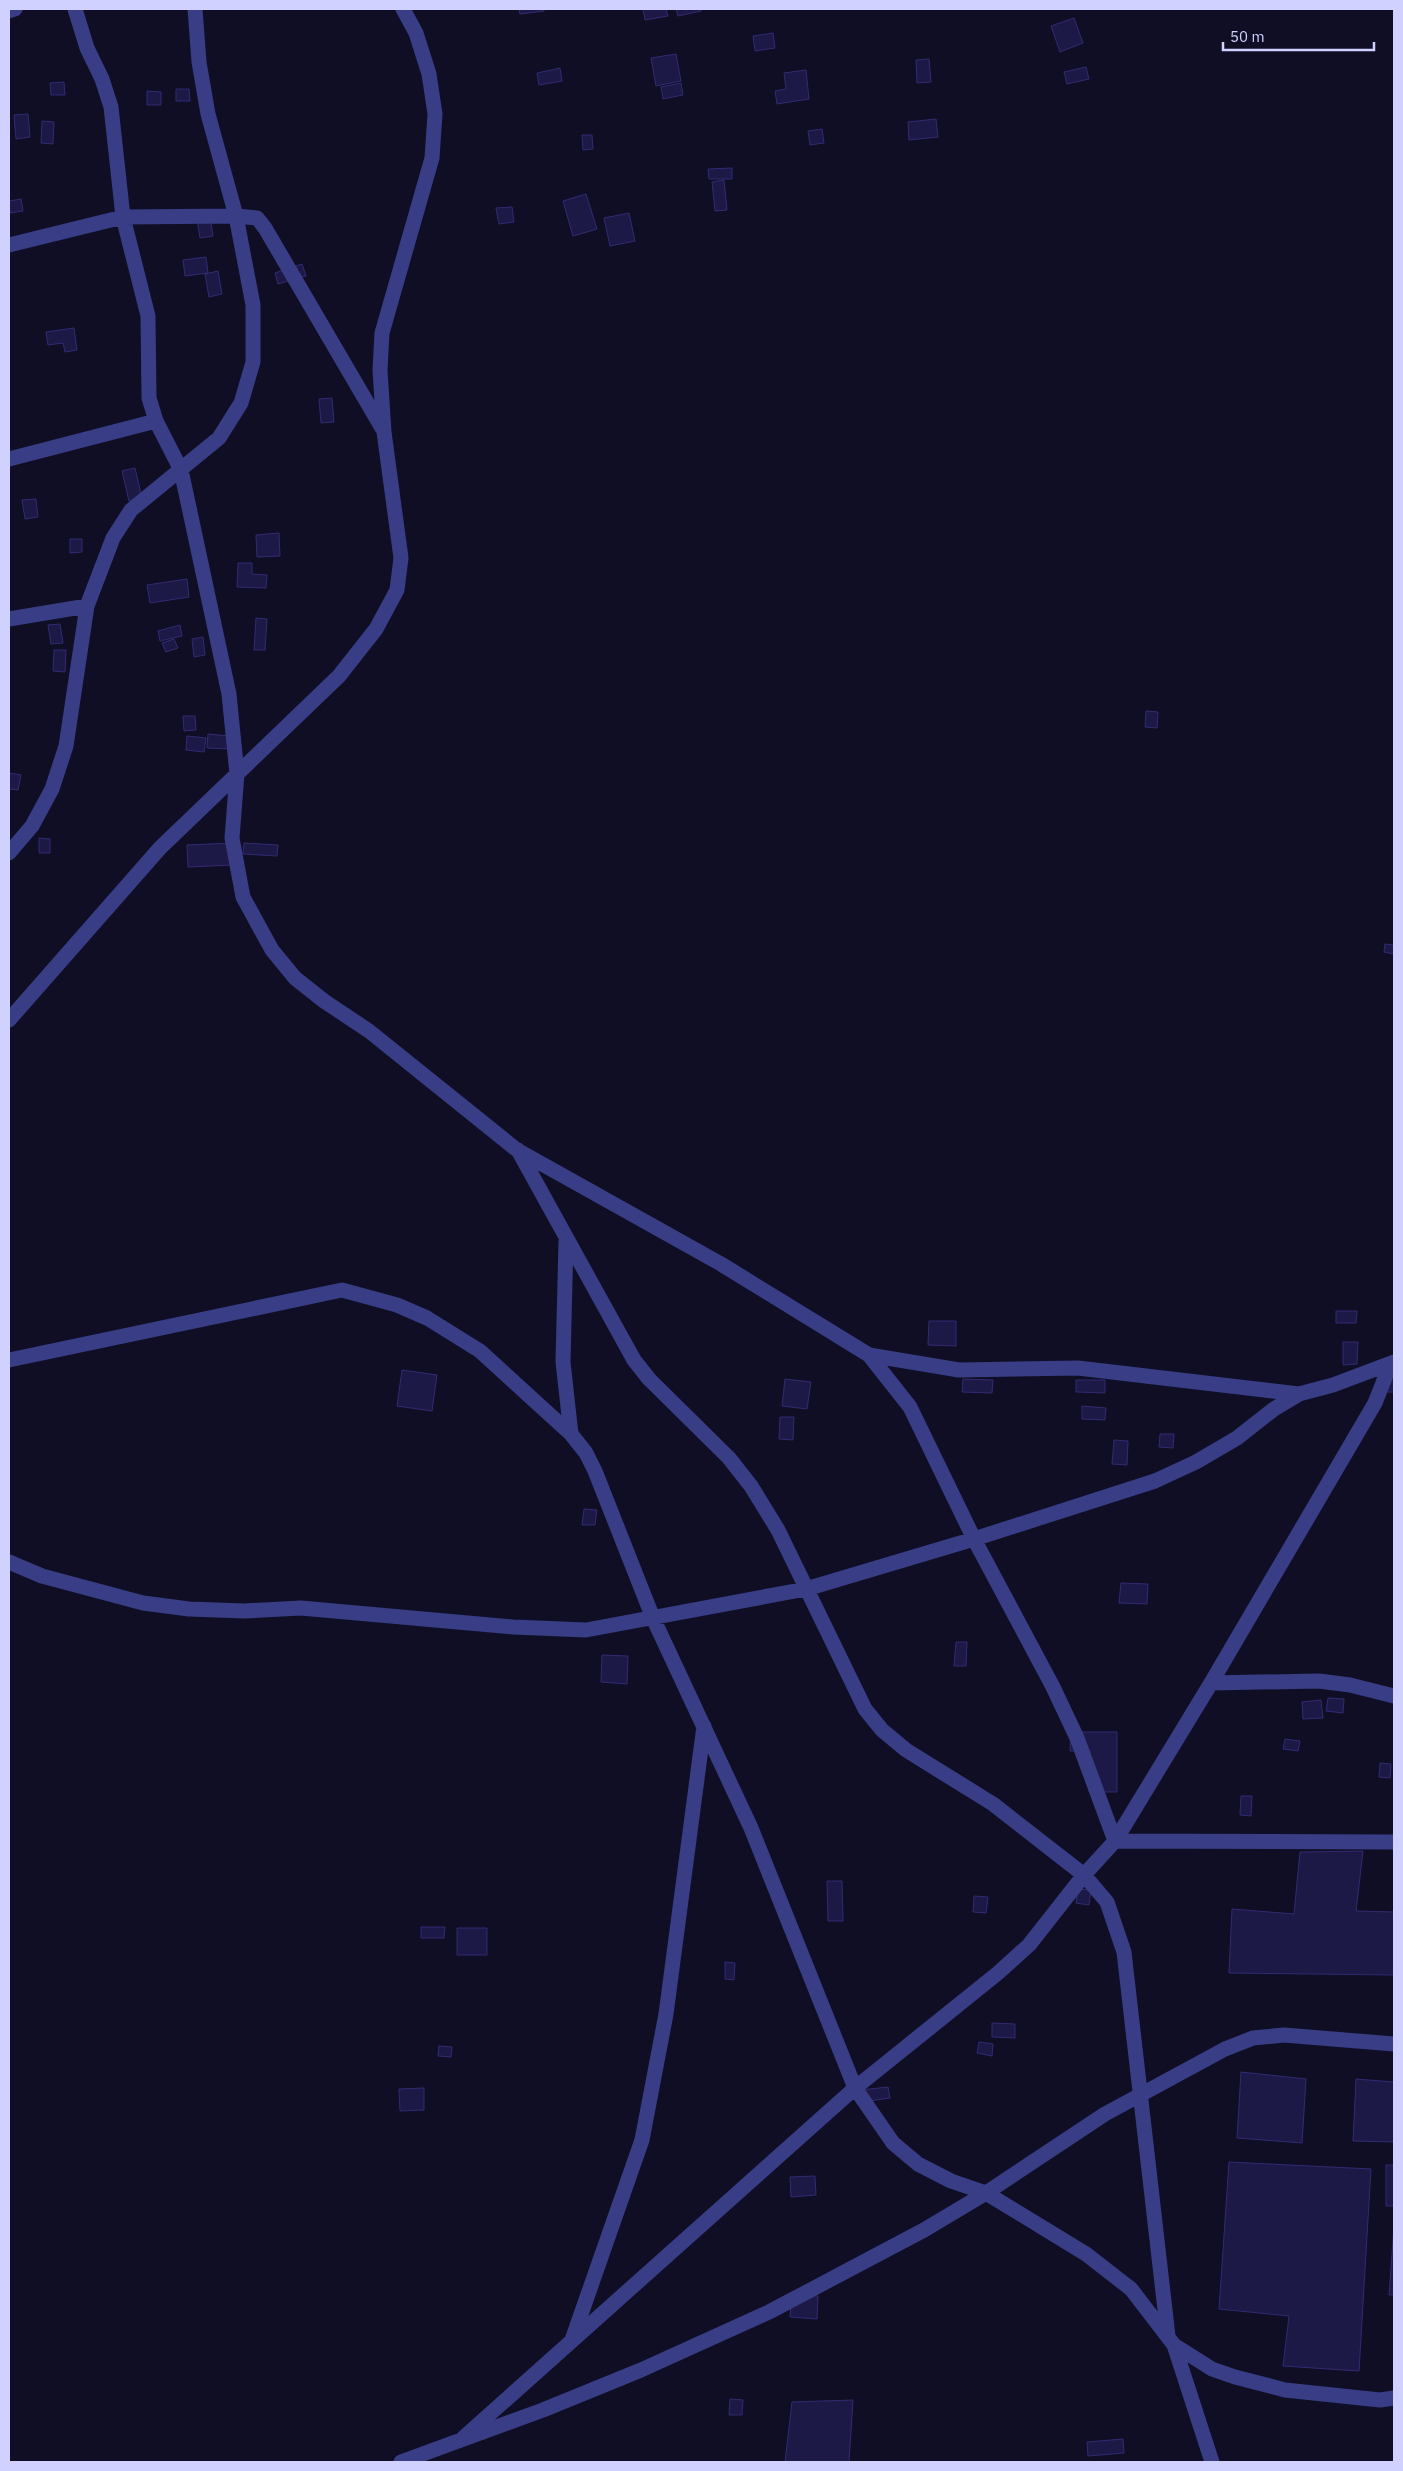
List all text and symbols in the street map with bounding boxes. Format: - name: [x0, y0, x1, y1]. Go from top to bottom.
- scale bar: [1223, 20, 1374, 52]
- text: 50 m: [1230, 27, 1265, 46]

